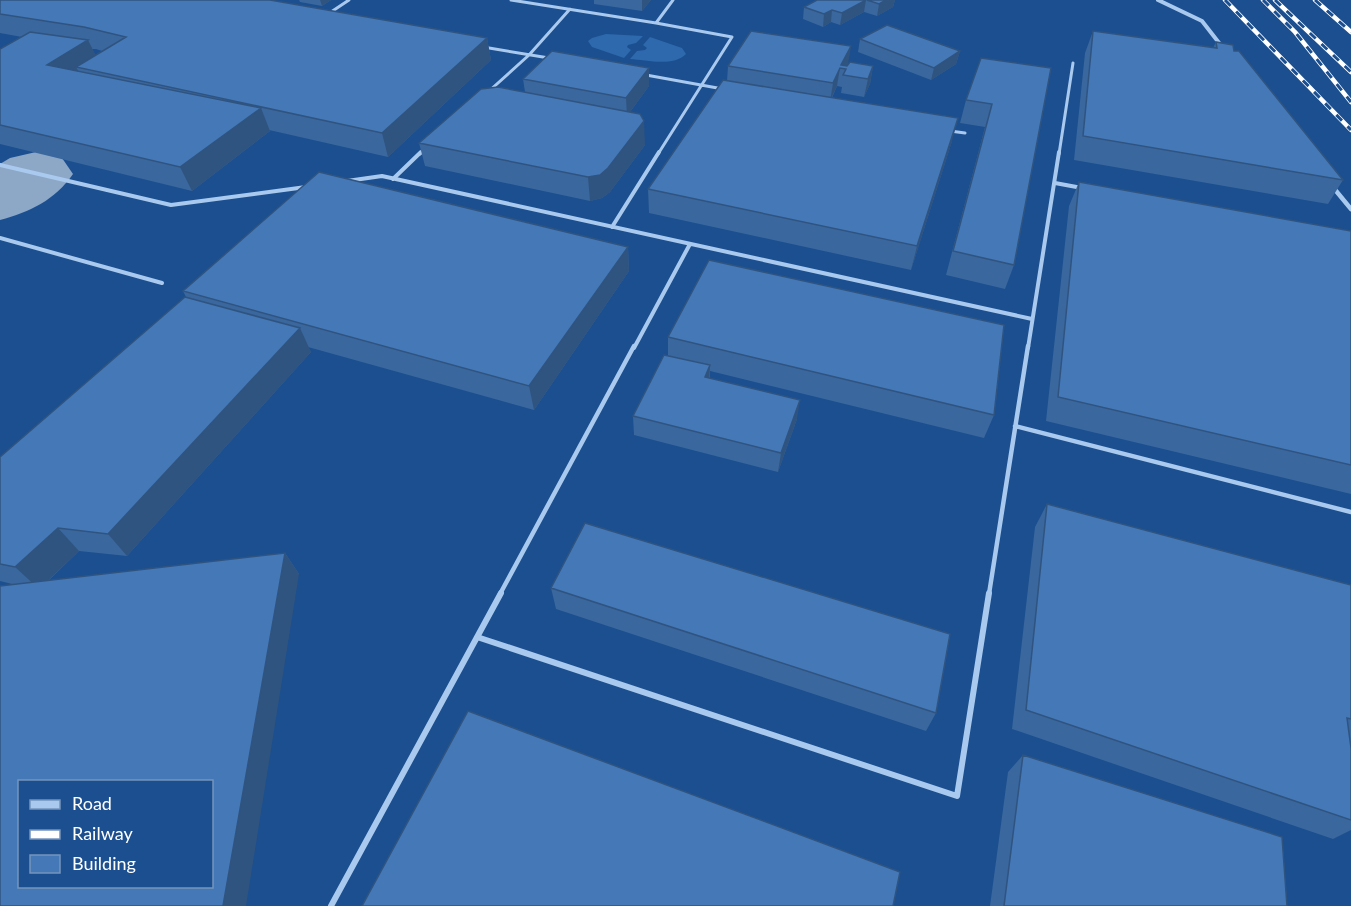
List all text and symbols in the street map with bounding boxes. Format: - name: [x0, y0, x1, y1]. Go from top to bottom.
- legend: [18, 780, 213, 888]
- text: Road: [72, 792, 112, 814]
- text: Railway: [72, 822, 133, 844]
- text: Building: [72, 852, 136, 874]

